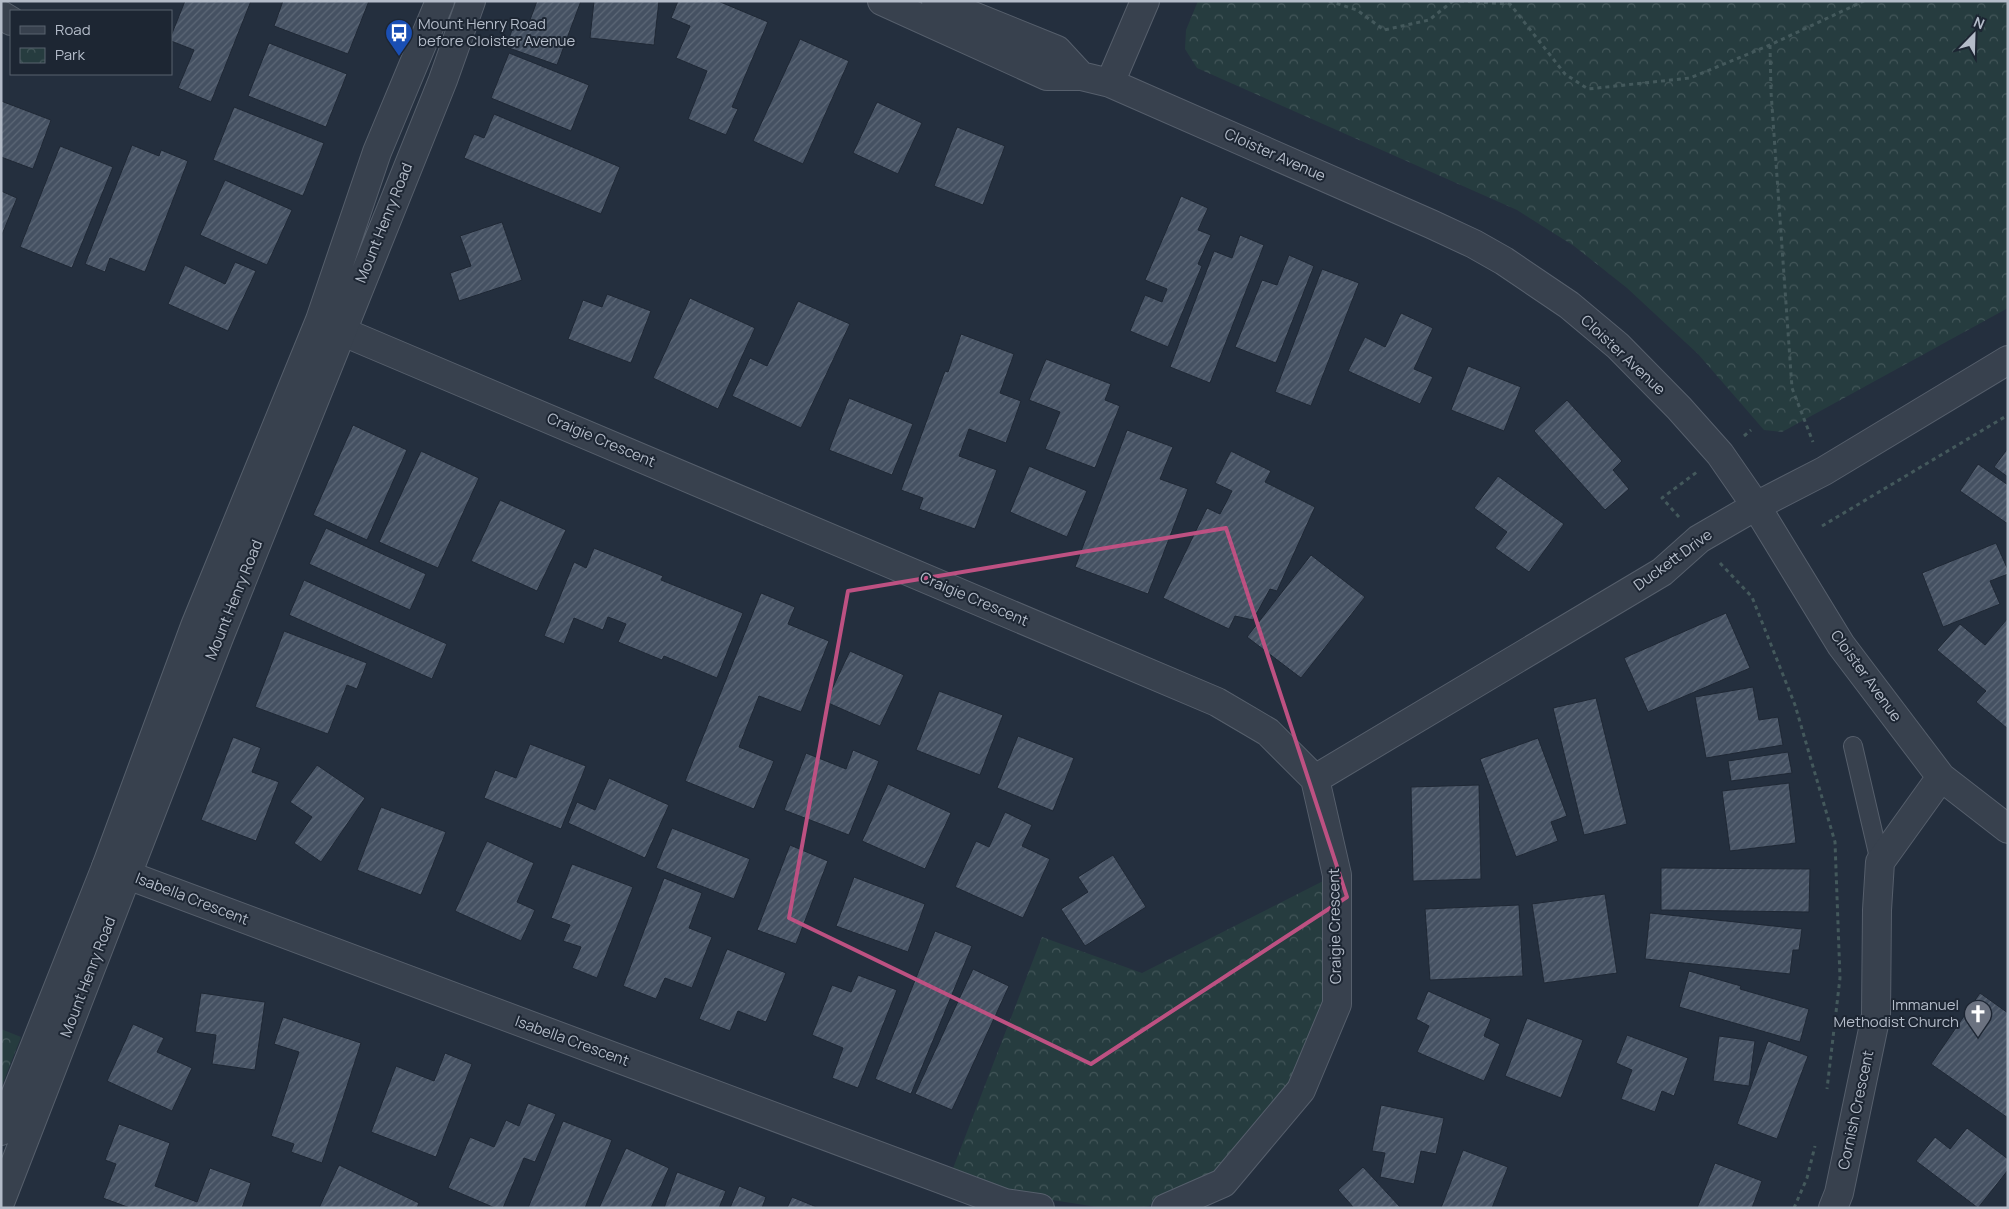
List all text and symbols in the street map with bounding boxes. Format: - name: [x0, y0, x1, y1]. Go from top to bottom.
- legend: [10, 10, 172, 75]
- north arrow: [1949, 10, 1999, 60]
- text: N: [1971, 12, 1988, 33]
- place label: Mount Henry Road before Cloister Avenue: [418, 13, 576, 51]
- bus stop icon: Mount Henry Road before Cloister Avenue: [384, 18, 414, 57]
- text: Road: [55, 19, 91, 40]
- text: Park: [55, 44, 85, 65]
- street label: Cloister Avenue: [1221, 123, 1329, 186]
- street label: Mount Henry Road: [350, 160, 417, 286]
- street label: Cloister Avenue: [1576, 310, 1670, 400]
- street label: Craigie Crescent: [544, 407, 659, 472]
- street label: Duckett Drive: [1629, 524, 1716, 595]
- street label: Mount Henry Road: [200, 537, 267, 663]
- street label: Craigie Crescent: [917, 566, 1032, 631]
- street label: Cloister Avenue: [1826, 626, 1907, 726]
- street label: Isabella Crescent: [132, 867, 252, 930]
- street label: Craigie Crescent: [1323, 868, 1346, 984]
- street label: Mount Henry Road: [55, 913, 120, 1040]
- place label: Immanuel Methodist Church: [1834, 994, 1959, 1032]
- church icon: Immanuel Methodist Church: [1963, 999, 1993, 1038]
- street label: Isabella Crescent: [512, 1010, 632, 1071]
- street label: Cornish Crescent: [1833, 1048, 1878, 1171]

